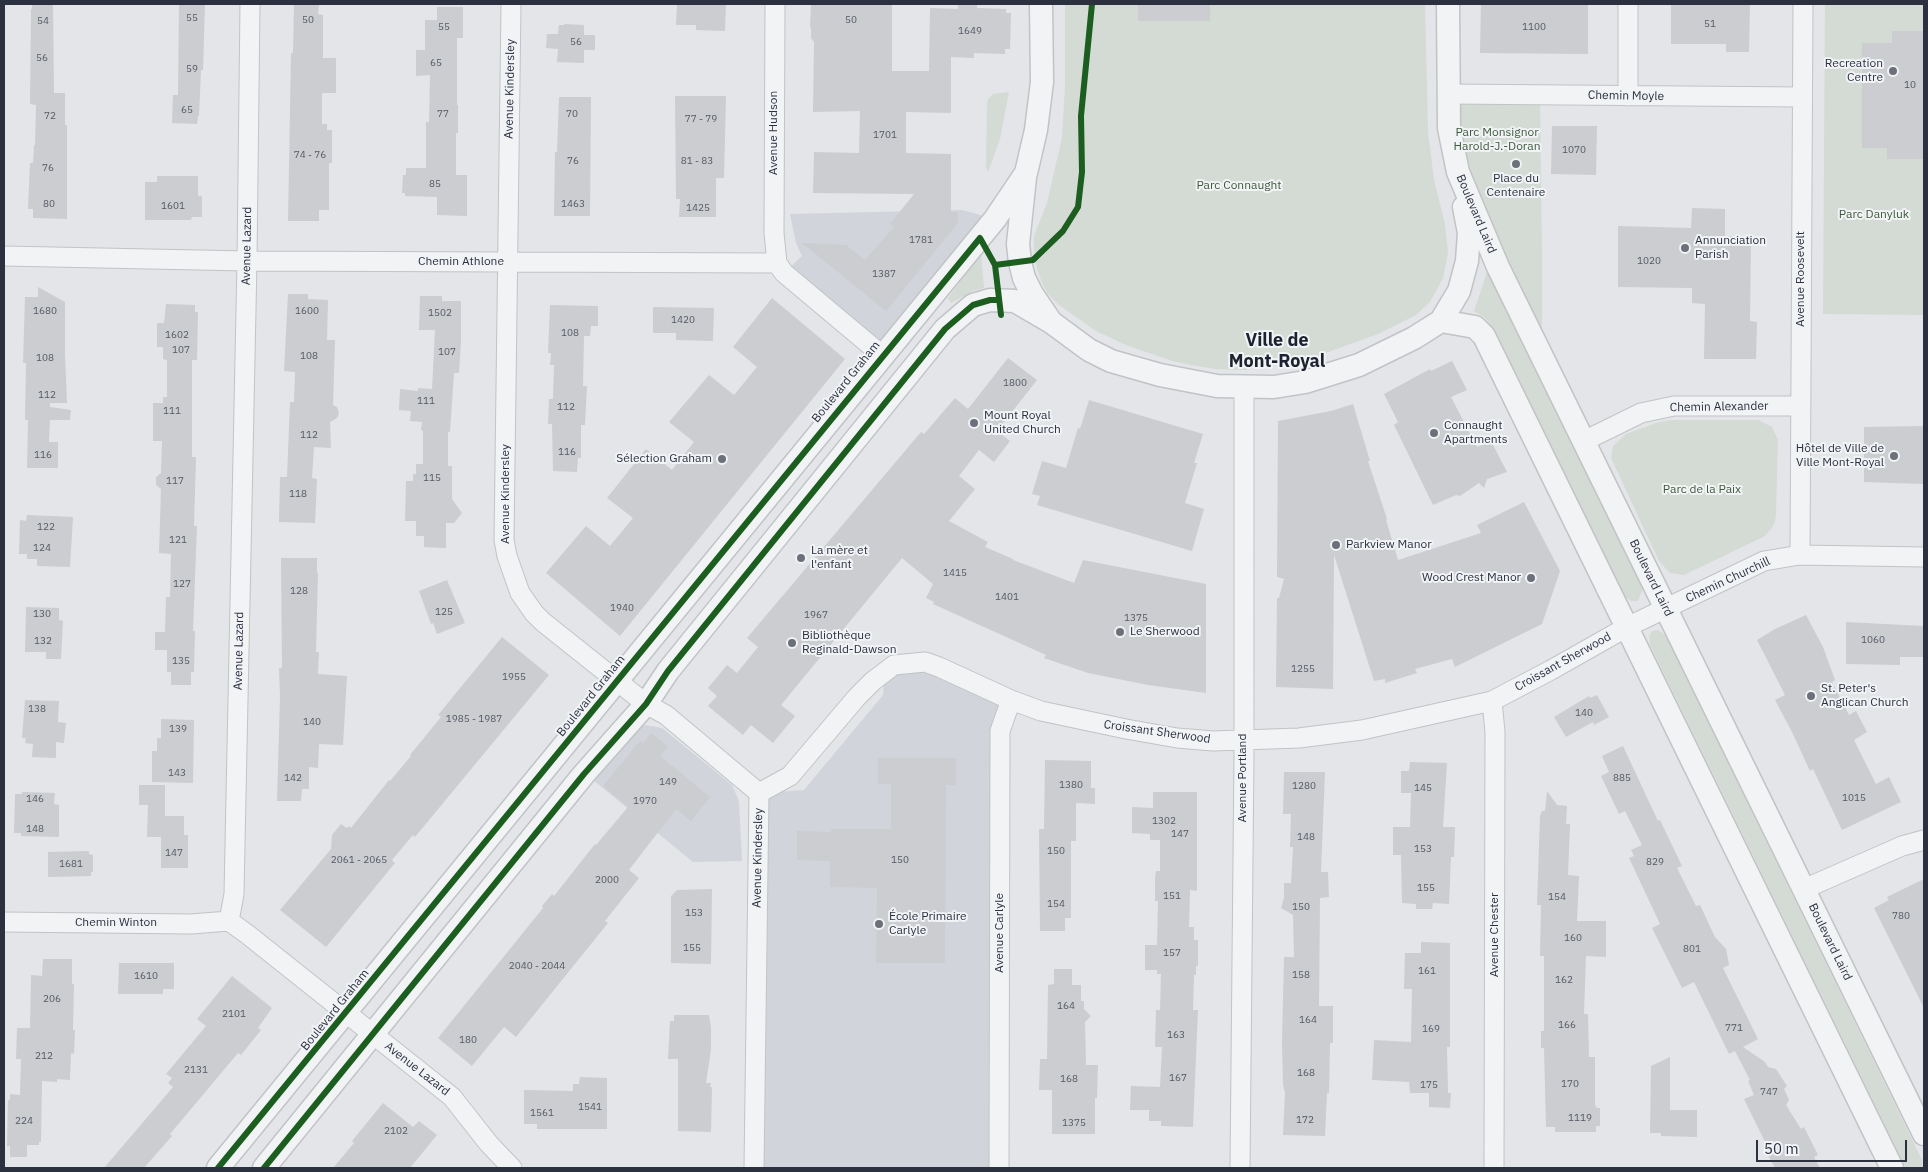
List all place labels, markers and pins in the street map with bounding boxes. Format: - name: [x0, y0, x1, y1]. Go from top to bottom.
- place label: Recreation Centre: [1825, 57, 1883, 85]
- marker: Recreation Centre: [1887, 65, 1899, 77]
- marker: Place du Centenaire: [1510, 158, 1522, 170]
- place label: Place du Centenaire: [1487, 172, 1545, 200]
- place label: Annunciation Parish: [1695, 234, 1766, 262]
- marker: Annunciation Parish: [1679, 242, 1691, 254]
- place label: Mount Royal United Church: [984, 409, 1061, 437]
- marker: Mount Royal United Church: [968, 417, 980, 429]
- place label: Connaught Apartments: [1444, 419, 1508, 447]
- marker: Connaught Apartments: [1428, 427, 1440, 439]
- place label: Hôtel de Ville de Ville Mont-Royal: [1796, 442, 1884, 470]
- marker: Hôtel de Ville de Ville Mont-Royal: [1888, 450, 1900, 462]
- place label: Sélection Graham: [616, 452, 712, 466]
- marker: Sélection Graham: [716, 453, 728, 465]
- place label: Parkview Manor: [1346, 538, 1432, 552]
- marker: Parkview Manor: [1330, 539, 1342, 551]
- place label: La mère et l'enfant: [811, 544, 868, 572]
- marker: La mère et l'enfant: [795, 552, 807, 564]
- place label: Wood Crest Manor: [1422, 571, 1521, 585]
- marker: Wood Crest Manor: [1525, 572, 1537, 584]
- place label: Le Sherwood: [1130, 625, 1200, 639]
- marker: Le Sherwood: [1114, 626, 1126, 638]
- place label: Bibliothèque Reginald-Dawson: [802, 629, 897, 657]
- marker: Bibliothèque Reginald-Dawson: [786, 637, 798, 649]
- place label: St. Peter's Anglican Church: [1821, 682, 1908, 710]
- marker: St. Peter's Anglican Church: [1805, 690, 1817, 702]
- place label: École Primaire Carlyle: [889, 910, 967, 938]
- marker: École Primaire Carlyle: [873, 918, 885, 930]

